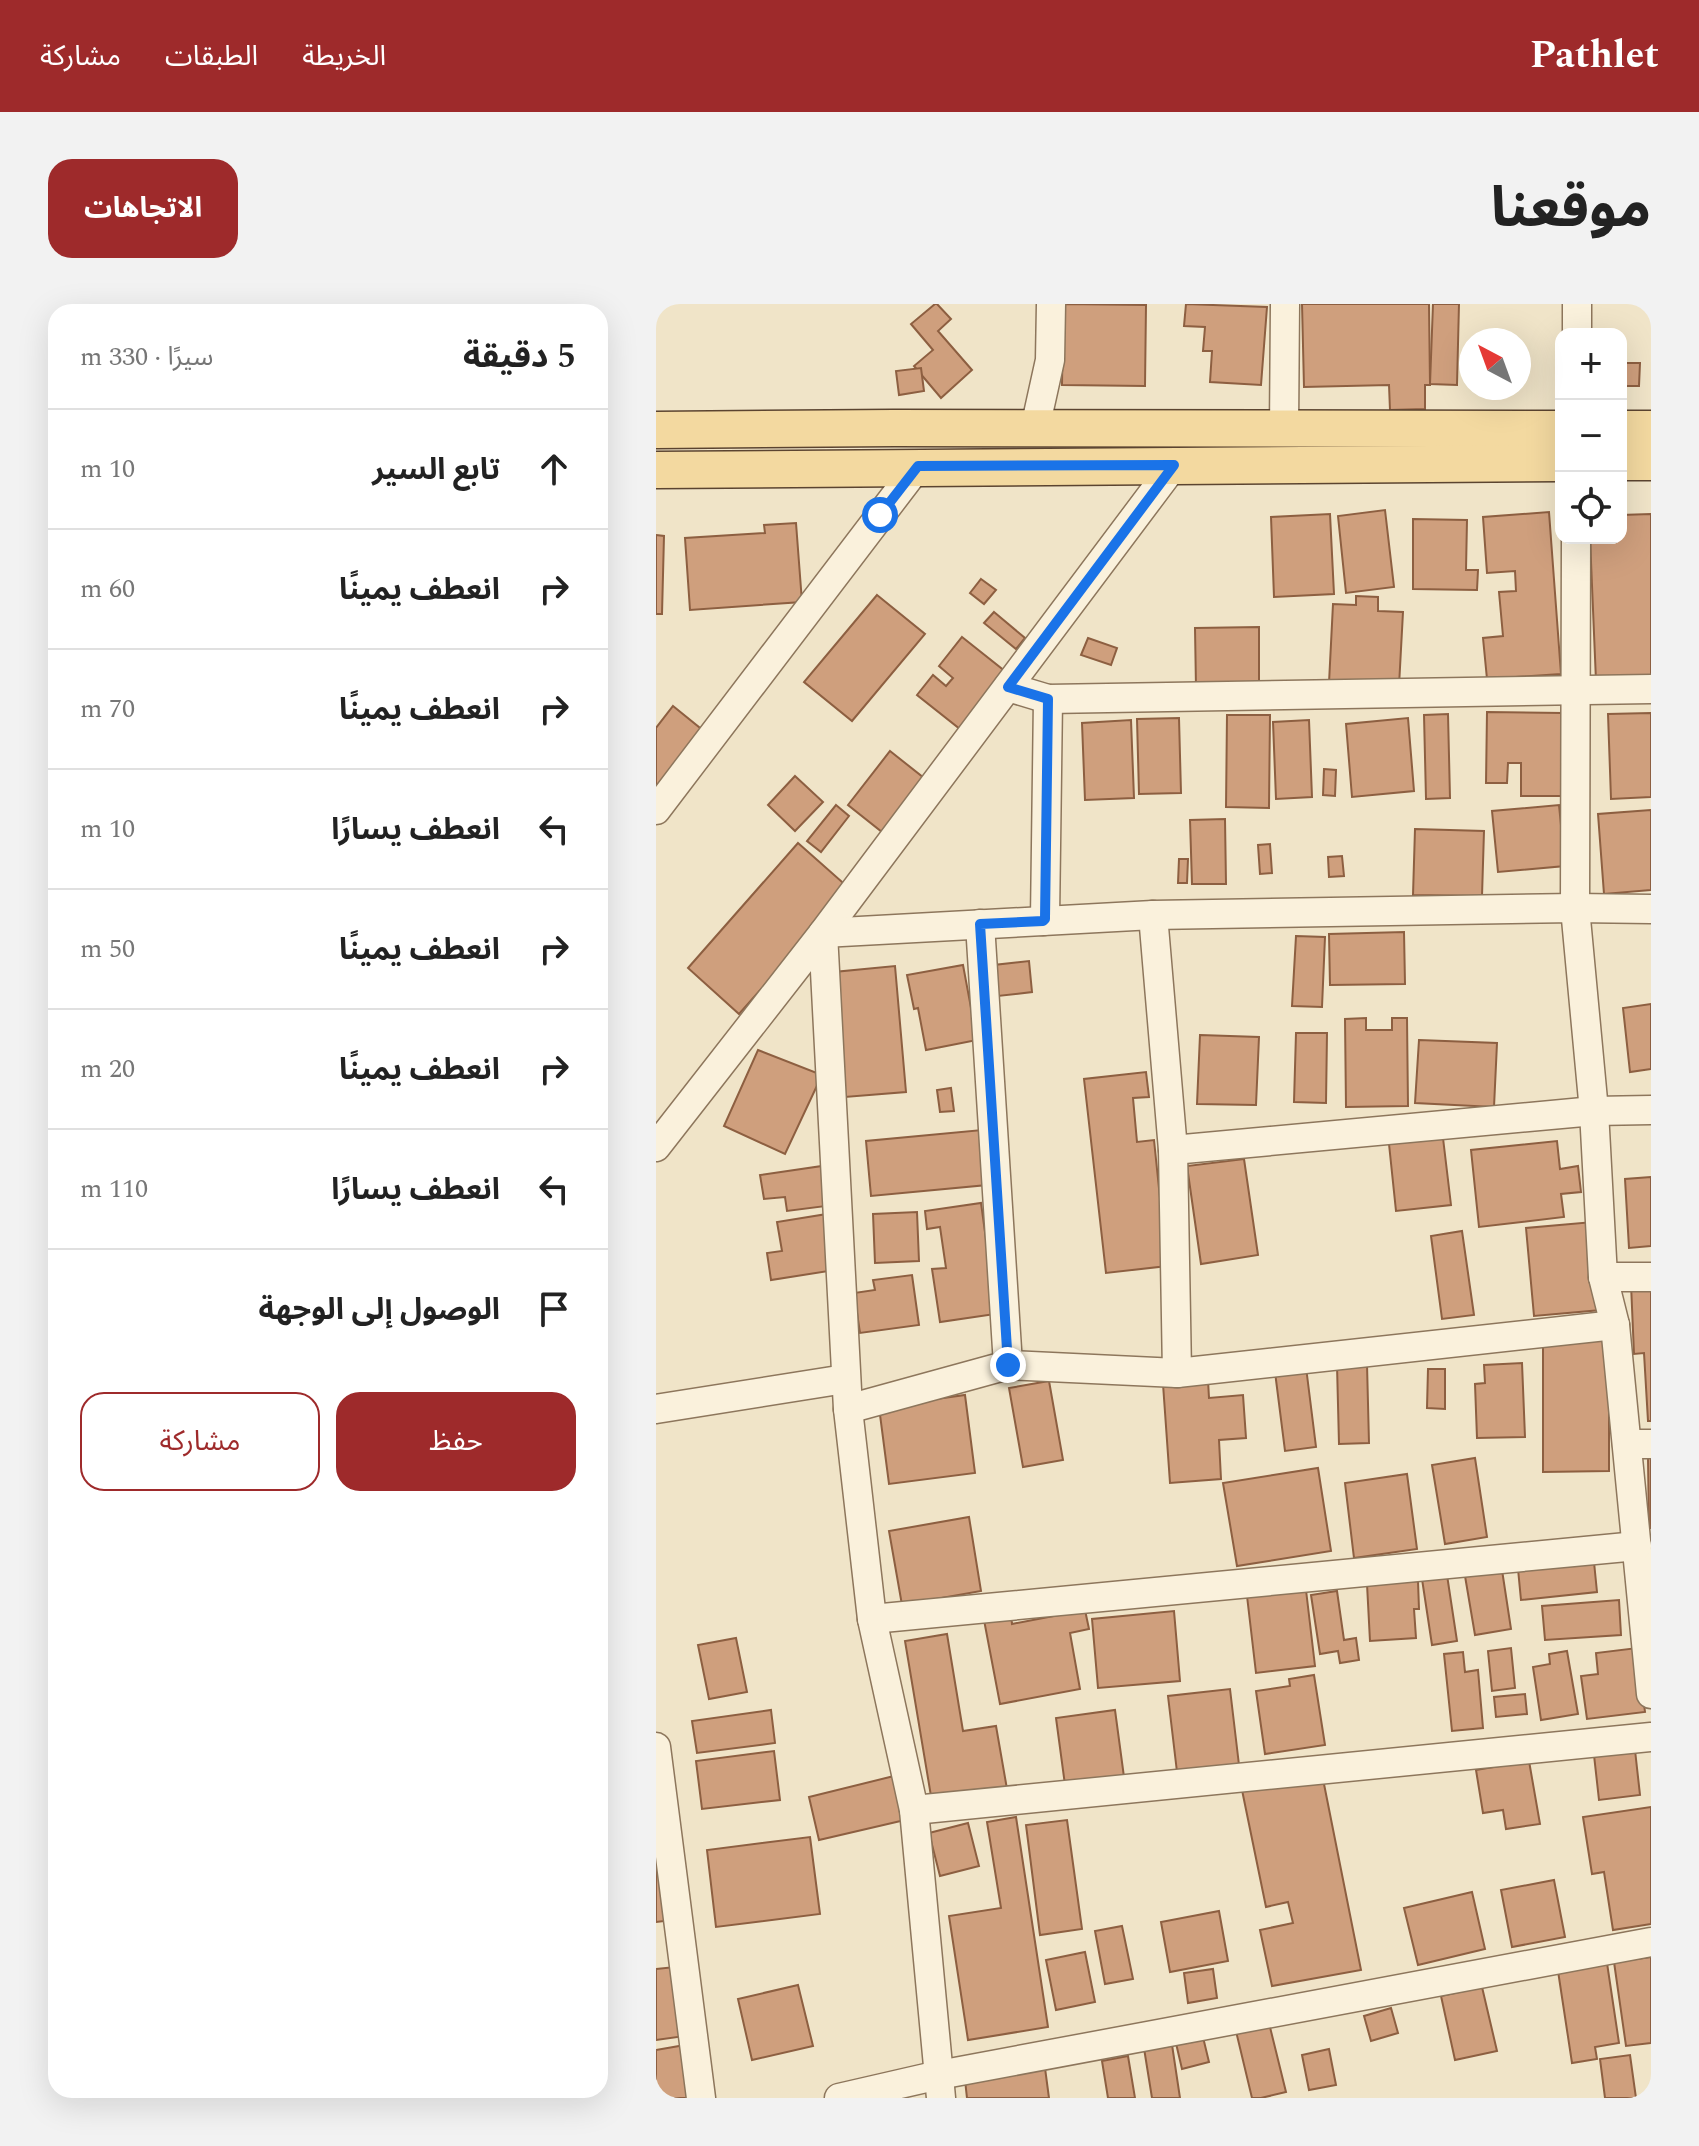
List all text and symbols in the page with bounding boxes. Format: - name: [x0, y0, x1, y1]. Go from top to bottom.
- text: Pathlet: [1530, 27, 1659, 85]
- text: مشاركة: [40, 35, 121, 78]
- text: الطبقات: [165, 35, 258, 78]
- text: الخريطة: [302, 35, 386, 78]
- button: الاتجاهات: [48, 159, 238, 258]
- text: موقعنا: [1491, 167, 1651, 252]
- north arrow: [1459, 328, 1531, 400]
- map controls: [1555, 328, 1627, 544]
- button: +: [1555, 328, 1627, 400]
- text: 5 دقيقة: [463, 331, 576, 383]
- text: سيرًا · 330 m: [80, 337, 213, 377]
- button: −: [1555, 400, 1627, 472]
- text: تابع السير: [372, 447, 500, 493]
- icon: ahead: [532, 447, 576, 491]
- text: 10 m: [80, 449, 135, 489]
- button: locate: [1555, 472, 1627, 544]
- route start: [862, 497, 898, 533]
- text: انعطف يمينًا: [339, 567, 500, 613]
- icon: right: [532, 567, 576, 611]
- text: 60 m: [80, 569, 135, 609]
- text: انعطف يمينًا: [339, 687, 500, 733]
- icon: right: [532, 687, 576, 731]
- text: 70 m: [80, 689, 135, 729]
- text: انعطف يسارًا: [331, 807, 500, 853]
- icon: left: [532, 807, 576, 851]
- text: 10 m: [80, 809, 135, 849]
- text: انعطف يمينًا: [339, 927, 500, 973]
- icon: right: [532, 927, 576, 971]
- text: 50 m: [80, 929, 135, 969]
- text: انعطف يمينًا: [339, 1047, 500, 1093]
- icon: right: [532, 1047, 576, 1091]
- text: 20 m: [80, 1049, 135, 1089]
- text: انعطف يسارًا: [331, 1167, 500, 1213]
- icon: left: [532, 1167, 576, 1211]
- text: 110 m: [80, 1169, 148, 1209]
- text: الوصول إلى الوجهة: [258, 1287, 500, 1333]
- icon: arrive: [532, 1287, 576, 1331]
- route end: [990, 1347, 1026, 1383]
- button: مشاركة: [80, 1392, 320, 1491]
- button: حفظ: [336, 1392, 576, 1491]

